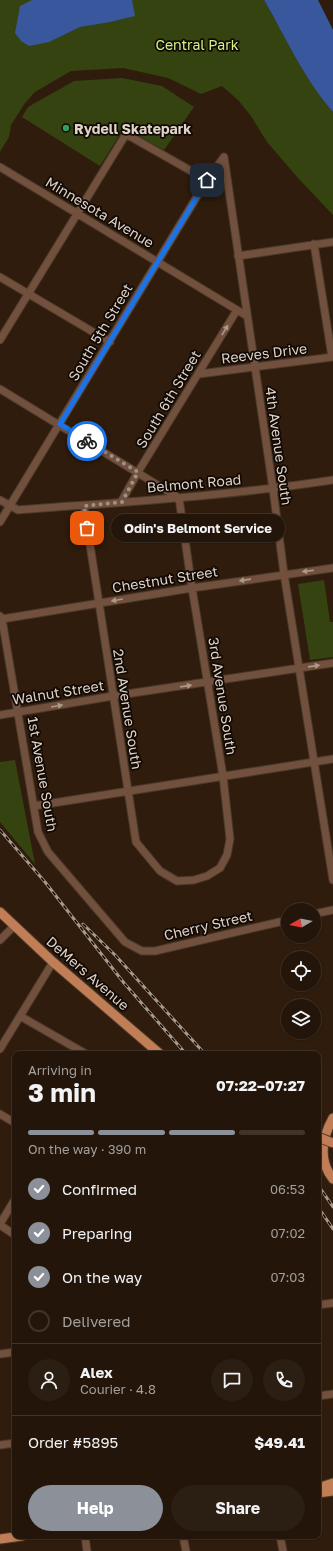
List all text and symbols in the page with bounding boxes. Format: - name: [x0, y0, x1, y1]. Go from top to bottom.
- park label: Central Park: [155, 36, 239, 53]
- place label: Rydell Skatepark: [74, 120, 191, 137]
- marker: Rydell Skatepark: [61, 123, 71, 133]
- pin: [190, 163, 224, 197]
- icon: home: [196, 169, 218, 191]
- street label: Minnesota Avenue: [43, 173, 157, 251]
- street label: South 5th Street: [64, 280, 136, 384]
- one-way arrow: [222, 324, 229, 336]
- street label: Reeves Drive: [220, 339, 308, 367]
- street label: South 6th Street: [132, 347, 204, 451]
- street label: 4th Avenue South: [262, 386, 296, 506]
- courier: [67, 421, 107, 461]
- icon: bike: [76, 430, 98, 452]
- street label: Belmont Road: [146, 470, 242, 496]
- pin: [70, 511, 104, 545]
- callout: Odin's Belmont Service: [111, 514, 285, 542]
- icon: bag: [76, 517, 98, 539]
- text: Odin's Belmont Service: [124, 520, 272, 536]
- street label: Chestnut Street: [111, 562, 219, 596]
- one-way arrow: [302, 568, 314, 574]
- one-way arrow: [239, 577, 251, 583]
- one-way arrow: [111, 597, 123, 603]
- street label: 3rd Avenue South: [205, 636, 241, 756]
- street label: 2nd Avenue South: [110, 648, 146, 770]
- one-way arrow: [308, 663, 320, 669]
- street label: Walnut Street: [11, 676, 105, 708]
- one-way arrow: [179, 683, 192, 689]
- one-way arrow: [51, 702, 63, 708]
- street label: 1st Avenue South: [25, 715, 61, 833]
- north arrow: [281, 903, 321, 943]
- map controls: [281, 903, 321, 1039]
- street label: Cherry Street: [162, 907, 254, 943]
- street label: DeMers Avenue: [43, 933, 133, 1013]
- button: locate: [281, 951, 321, 991]
- button: layers: [281, 999, 321, 1039]
- text: Arriving in: [28, 1062, 92, 1078]
- text: 07:22–07:27: [216, 1076, 305, 1094]
- text: 3 min: [28, 1077, 96, 1108]
- text: On the way · 390 m: [28, 1141, 146, 1157]
- icon: check: [28, 1178, 50, 1200]
- text: Confirmed: [62, 1180, 137, 1198]
- text: 06:53: [270, 1181, 305, 1197]
- icon: check: [28, 1222, 50, 1244]
- text: Preparing: [62, 1224, 132, 1242]
- text: 07:02: [271, 1225, 305, 1241]
- icon: check: [28, 1266, 50, 1288]
- text: On the way: [62, 1268, 142, 1286]
- text: 07:03: [270, 1269, 305, 1285]
- text: Delivered: [62, 1312, 130, 1330]
- button: person: [28, 1359, 70, 1401]
- button: chat: [211, 1359, 253, 1401]
- button: phone: [263, 1359, 305, 1401]
- text: Alex: [80, 1363, 113, 1381]
- text: Courier · 4.8: [80, 1381, 156, 1397]
- text: Order #5895: [28, 1433, 118, 1451]
- text: $49.41: [254, 1433, 305, 1451]
- button: Help: [28, 1485, 163, 1531]
- button: Share: [171, 1485, 305, 1531]

